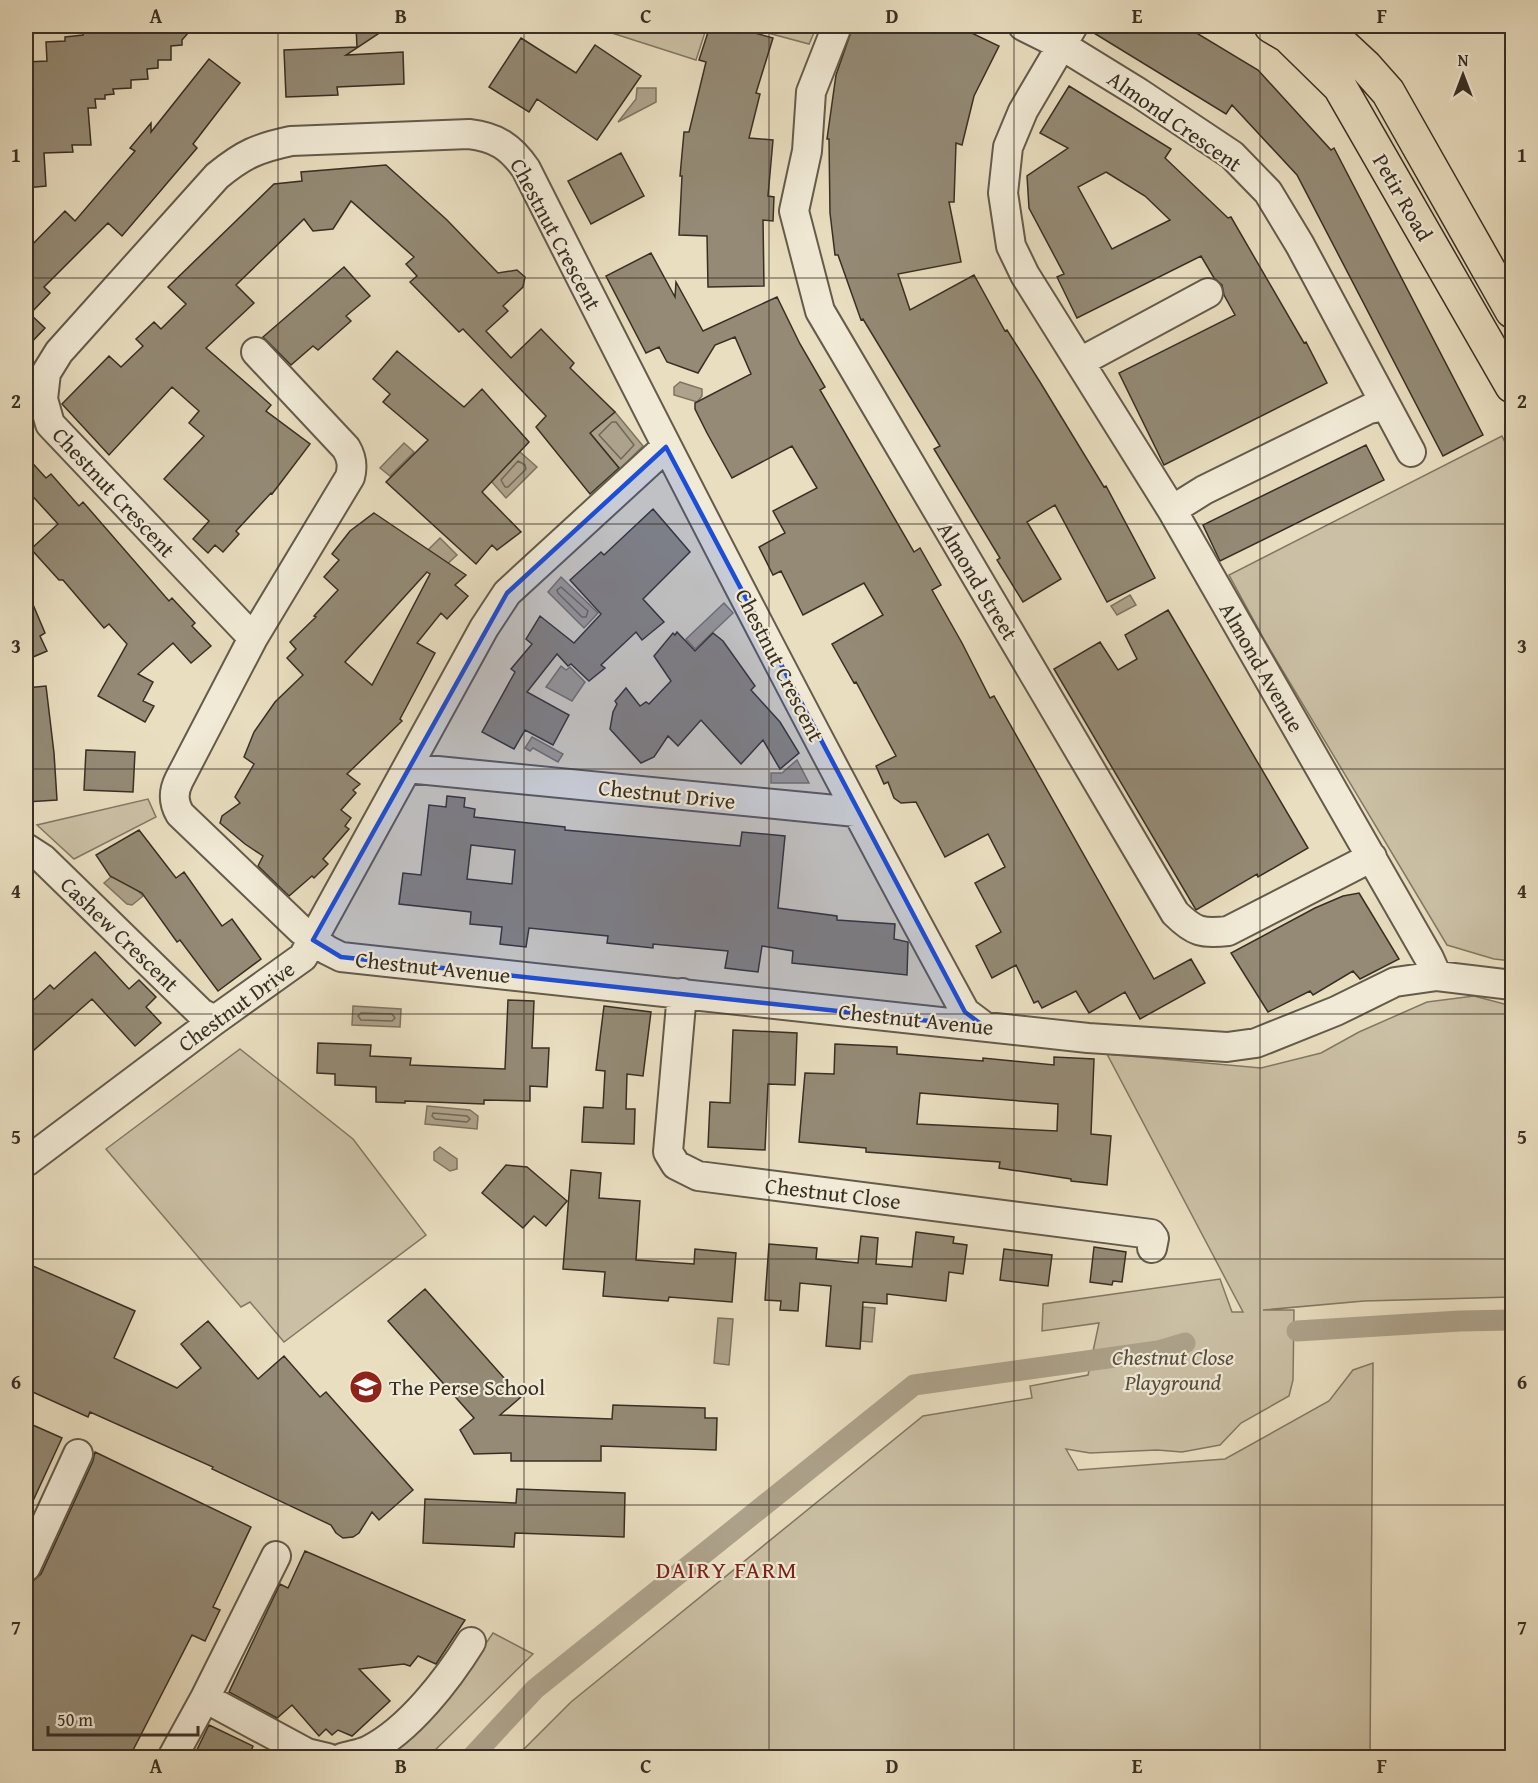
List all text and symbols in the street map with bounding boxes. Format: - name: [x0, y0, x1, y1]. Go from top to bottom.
- text: A: [150, 1, 163, 30]
- text: B: [395, 1, 407, 30]
- text: C: [640, 1, 652, 30]
- text: D: [885, 1, 899, 30]
- text: E: [1132, 1, 1143, 30]
- text: F: [1377, 1, 1387, 30]
- north arrow: [1433, 45, 1493, 105]
- text: N: [1458, 48, 1469, 72]
- street label: Almond Crescent: [1101, 63, 1249, 179]
- text: 1: [11, 140, 21, 169]
- text: 1: [1517, 140, 1527, 169]
- street label: Petir Road: [1365, 147, 1441, 247]
- street label: Chestnut Crescent: [502, 152, 610, 316]
- text: 2: [11, 386, 21, 415]
- text: 2: [1517, 386, 1527, 415]
- street label: Chestnut Crescent: [45, 420, 183, 564]
- street label: Almond Street: [930, 516, 1026, 647]
- street label: Chestnut Crescent: [728, 583, 832, 747]
- street label: Almond Avenue: [1212, 596, 1312, 738]
- text: 3: [11, 631, 21, 660]
- text: 3: [1517, 631, 1527, 660]
- street label: Chestnut Drive: [597, 771, 737, 817]
- street label: Cashew Crescent: [53, 869, 187, 999]
- text: 4: [11, 876, 21, 905]
- text: 4: [1517, 876, 1527, 905]
- street label: Chestnut Avenue: [354, 943, 512, 991]
- street label: Chestnut Drive: [171, 953, 301, 1059]
- street label: Chestnut Avenue: [837, 995, 995, 1043]
- text: 5: [11, 1122, 21, 1151]
- text: 5: [1517, 1122, 1527, 1151]
- street label: Chestnut Close: [763, 1169, 903, 1217]
- park label: Chestnut Close Playground: [1112, 1341, 1234, 1398]
- text: 6: [11, 1367, 21, 1396]
- text: 6: [1517, 1367, 1527, 1396]
- school or university icon: The Perse School: [348, 1369, 384, 1405]
- place label: The Perse School: [389, 1371, 545, 1403]
- district label: DAIRY FARM: [656, 1552, 798, 1587]
- text: 7: [11, 1612, 21, 1641]
- text: 7: [1517, 1612, 1527, 1641]
- scale bar: [48, 1699, 198, 1737]
- text: 50 m: [57, 1706, 93, 1733]
- text: A: [150, 1751, 163, 1780]
- text: B: [395, 1751, 407, 1780]
- text: C: [640, 1751, 652, 1780]
- text: D: [885, 1751, 899, 1780]
- text: E: [1132, 1751, 1143, 1780]
- text: F: [1377, 1751, 1387, 1780]

